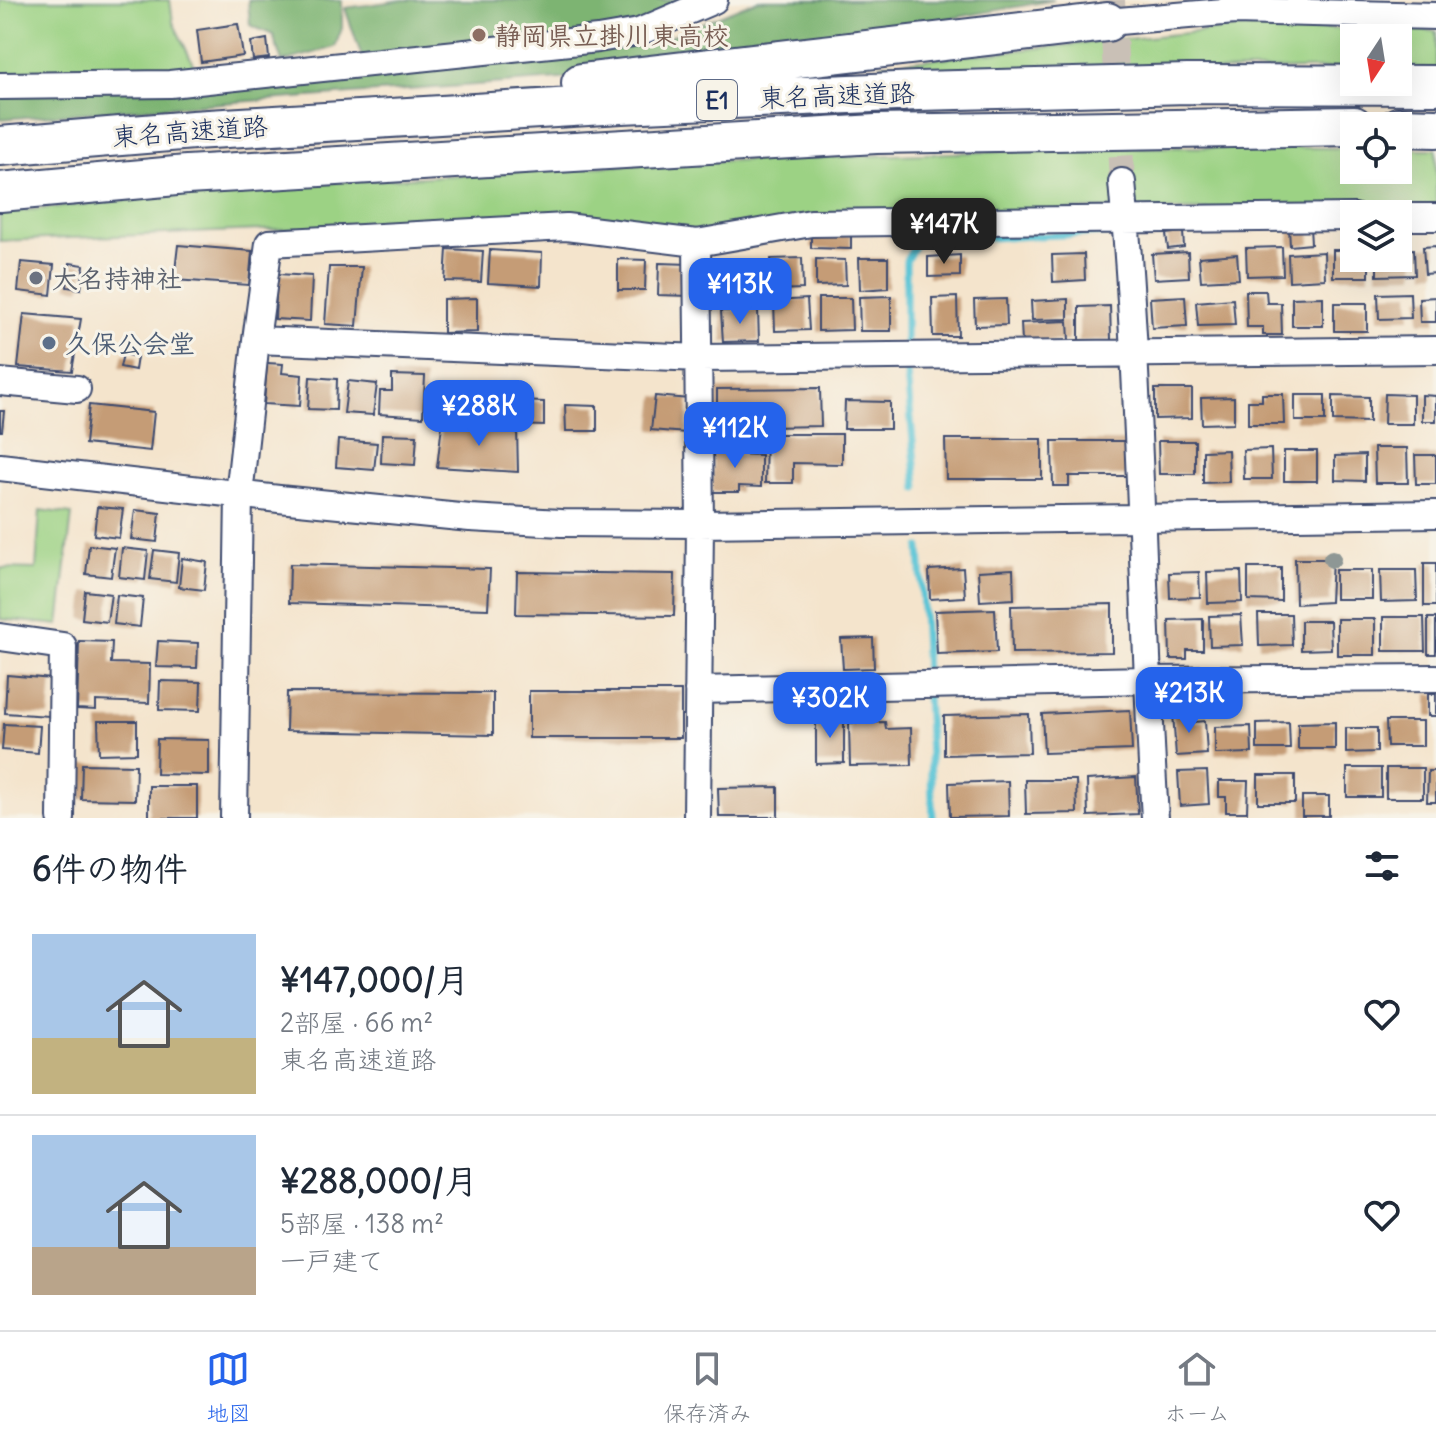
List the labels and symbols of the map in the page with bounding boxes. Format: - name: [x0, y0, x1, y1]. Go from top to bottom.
- place label: 静岡県立掛川東高校: [495, 19, 729, 52]
- north arrow: [1340, 24, 1412, 96]
- marker: 静岡県立掛川東高校: [470, 26, 488, 44]
- street label: 東名高速道路: [758, 76, 916, 114]
- road number: E1: [697, 80, 737, 120]
- street label: 東名高速道路: [111, 109, 269, 153]
- pin: ¥147K: [888, 198, 1000, 266]
- pin: ¥113K: [684, 258, 796, 326]
- place label: 大名持神社: [52, 262, 182, 295]
- marker: 大名持神社: [27, 269, 45, 287]
- place label: 久保公会堂: [65, 327, 195, 360]
- marker: 久保公会堂: [40, 334, 58, 352]
- pin: ¥288K: [423, 380, 535, 448]
- pin: ¥112K: [679, 402, 791, 470]
- pin: ¥213K: [1133, 667, 1245, 735]
- pin: ¥302K: [774, 672, 886, 740]

